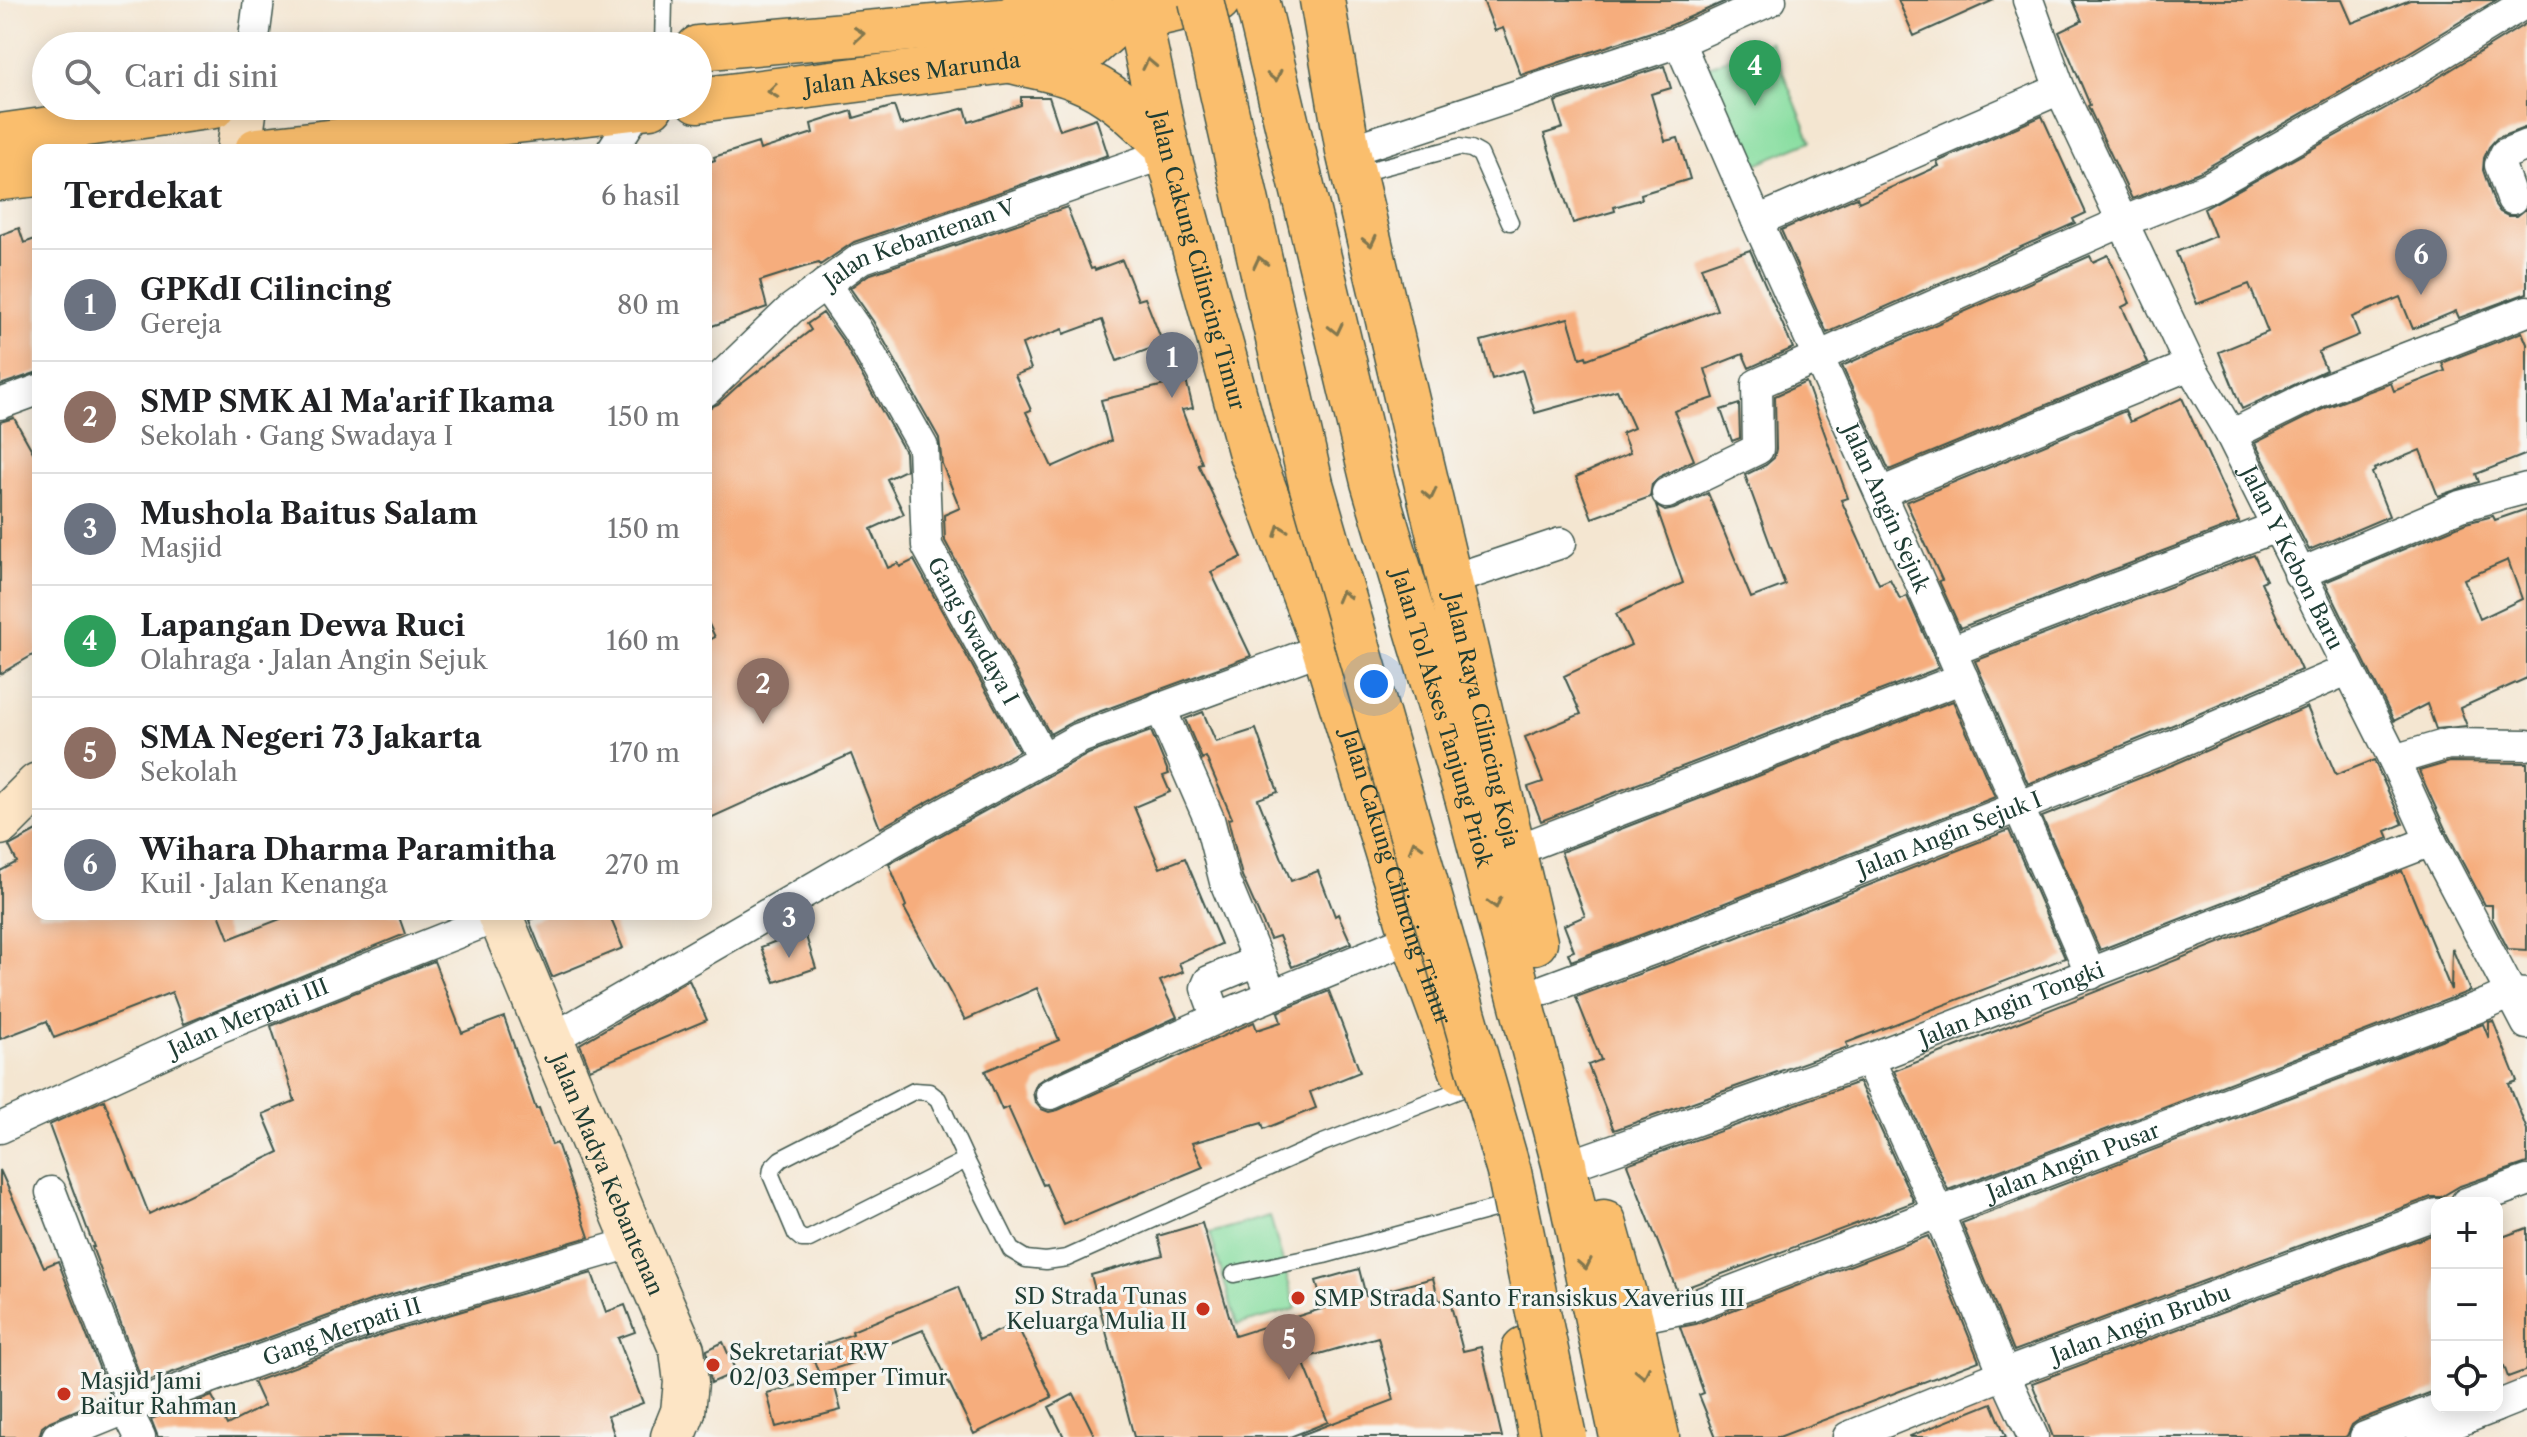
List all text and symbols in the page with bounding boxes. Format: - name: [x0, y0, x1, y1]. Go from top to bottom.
- one-way arrow: [853, 26, 866, 43]
- search box: [32, 32, 712, 120]
- pin: 4: [1729, 40, 1781, 106]
- street label: Jalan Akses Marunda: [800, 46, 1022, 100]
- icon: search: [60, 54, 104, 98]
- text: Cari di sini: [124, 58, 278, 95]
- one-way arrow: [1141, 58, 1158, 72]
- one-way arrow: [1266, 68, 1283, 82]
- one-way arrow: [766, 82, 779, 99]
- street label: Jalan Cakung Cilincing Timur: [1145, 105, 1252, 413]
- text: Terdekat: [64, 175, 222, 217]
- text: 6 hasil: [601, 180, 680, 212]
- street label: Jalan Kebantenan V: [816, 193, 1020, 296]
- pin: 6: [2395, 229, 2447, 295]
- one-way arrow: [1361, 234, 1378, 248]
- one-way arrow: [1253, 256, 1270, 270]
- text: GPKdI Cilincing: [140, 271, 391, 308]
- text: 1: [84, 289, 96, 321]
- text: 80 m: [617, 289, 680, 321]
- text: Gereja: [140, 308, 222, 340]
- one-way arrow: [1327, 321, 1344, 335]
- pin: 1: [1146, 332, 1198, 398]
- text: SMP SMK Al Ma'arif Ikama: [140, 383, 554, 420]
- text: 2: [82, 401, 98, 433]
- text: 150 m: [607, 401, 680, 433]
- street label: Jalan Angin Sejuk: [1835, 417, 1937, 598]
- text: Sekolah · Gang Swadaya I: [140, 420, 453, 452]
- street label: Jalan Y Kebon Baru: [2234, 459, 2350, 654]
- one-way arrow: [1421, 487, 1438, 501]
- text: Mushola Baitus Salam: [140, 495, 478, 532]
- text: 3: [83, 513, 97, 545]
- text: 150 m: [607, 513, 680, 545]
- one-way arrow: [1273, 524, 1290, 538]
- text: Masjid: [140, 532, 222, 564]
- street label: Gang Swadaya I: [922, 552, 1025, 709]
- street label: Jalan Tol Akses Tanjung Priok: [1385, 563, 1499, 871]
- street label: Jalan Raya Cilincing Koja: [1439, 587, 1526, 851]
- one-way arrow: [1336, 590, 1352, 604]
- text: Lapangan Dewa Ruci: [140, 607, 465, 644]
- text: 4: [82, 625, 98, 657]
- text: 160 m: [606, 625, 680, 657]
- text: Olahraga · Jalan Angin Sejuk: [140, 644, 487, 676]
- pin: 2: [737, 658, 789, 724]
- your location: [1354, 664, 1394, 704]
- text: SMA Negeri 73 Jakarta: [140, 719, 482, 756]
- street label: Jalan Cakung Cilincing Timur: [1335, 723, 1457, 1028]
- text: 5: [83, 737, 97, 769]
- text: 170 m: [609, 737, 680, 769]
- text: Sekolah: [140, 756, 238, 788]
- street label: Jalan Angin Sejuk I: [1850, 786, 2045, 884]
- text: Wihara Dharma Paramitha: [140, 831, 556, 868]
- one-way arrow: [1408, 839, 1424, 853]
- text: 6: [82, 849, 98, 881]
- text: 270 m: [605, 849, 680, 881]
- text: Kuil · Jalan Kenanga: [140, 868, 388, 900]
- pin: 3: [763, 892, 815, 958]
- one-way arrow: [1486, 895, 1502, 909]
- street label: Jalan Angin Tongki: [1912, 956, 2108, 1053]
- street label: Jalan Merpati III: [161, 972, 332, 1064]
- street label: Jalan Madya Kebantenan: [544, 1047, 670, 1300]
- street label: Jalan Angin Pusar: [1980, 1116, 2163, 1207]
- map controls: [2431, 1197, 2503, 1413]
- button: +: [2431, 1197, 2503, 1269]
- one-way arrow: [1576, 1256, 1593, 1270]
- button: −: [2431, 1269, 2503, 1341]
- street label: Jalan Angin Brubu: [2045, 1278, 2234, 1370]
- place label: SD Strada Tunas Keluarga Mulia II: [1006, 1283, 1187, 1335]
- place label: SMP Strada Santo Fransiskus Xaverius III: [1314, 1285, 1745, 1312]
- marker: SMP Strada Santo Fransiskus Xaverius III: [1289, 1289, 1307, 1307]
- street label: Gang Merpati II: [259, 1292, 424, 1371]
- marker: SD Strada Tunas Keluarga Mulia II: [1194, 1300, 1212, 1318]
- pin: 5: [1263, 1314, 1315, 1380]
- place label: Sekretariat RW 02/03 Semper Timur: [729, 1339, 948, 1391]
- button: locate: [2431, 1341, 2503, 1413]
- marker: Sekretariat RW 02/03 Semper Timur: [704, 1356, 722, 1374]
- one-way arrow: [1634, 1365, 1651, 1379]
- place label: Masjid Jami Baitur Rahman: [80, 1368, 237, 1420]
- marker: Masjid Jami Baitur Rahman: [55, 1385, 73, 1403]

